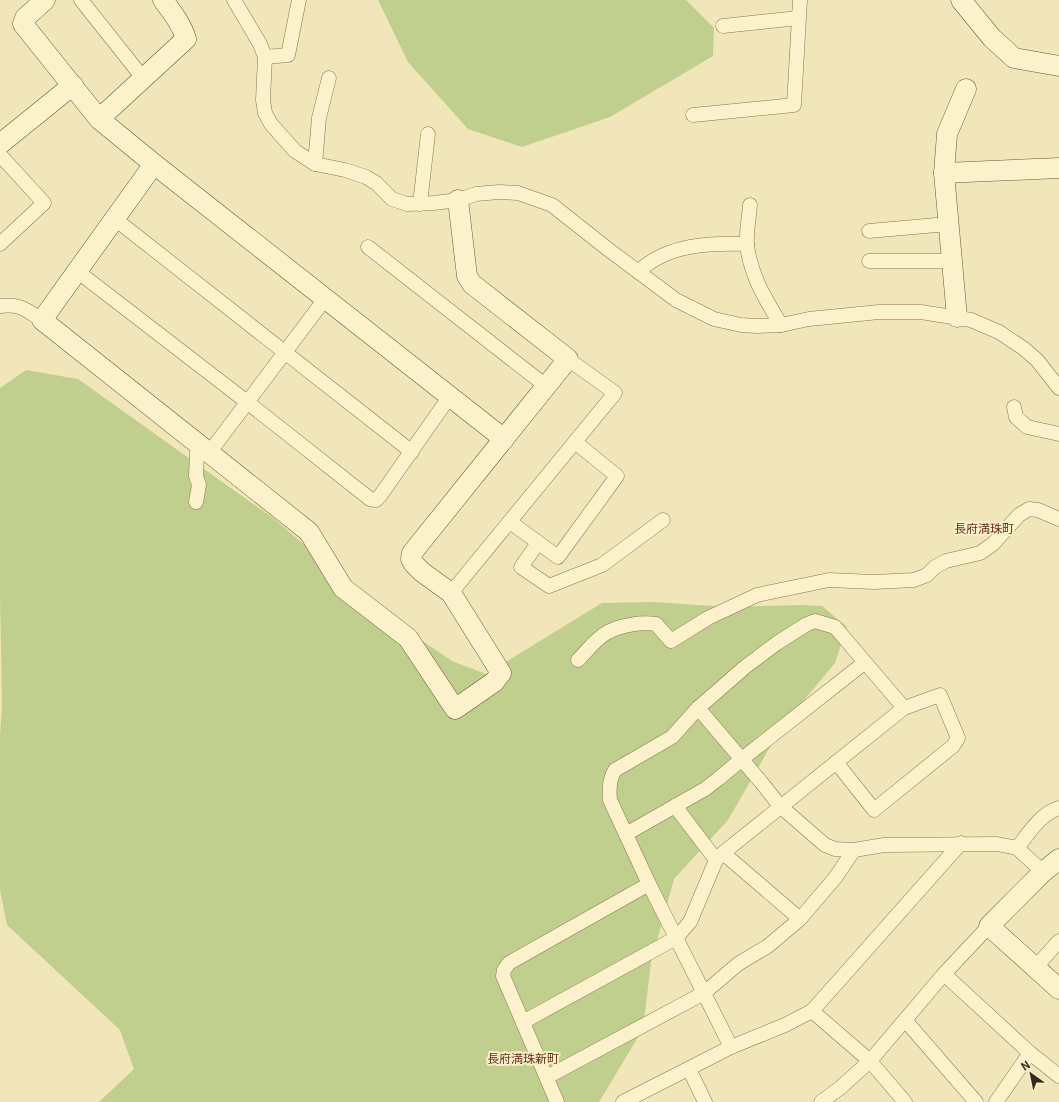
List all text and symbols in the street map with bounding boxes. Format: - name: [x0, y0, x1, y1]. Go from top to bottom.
- district label: 長府満珠町: [954, 519, 1014, 536]
- district label: 長府満珠新町: [487, 1049, 559, 1066]
- north arrow: [1011, 1054, 1051, 1094]
- text: N: [1017, 1056, 1033, 1074]

